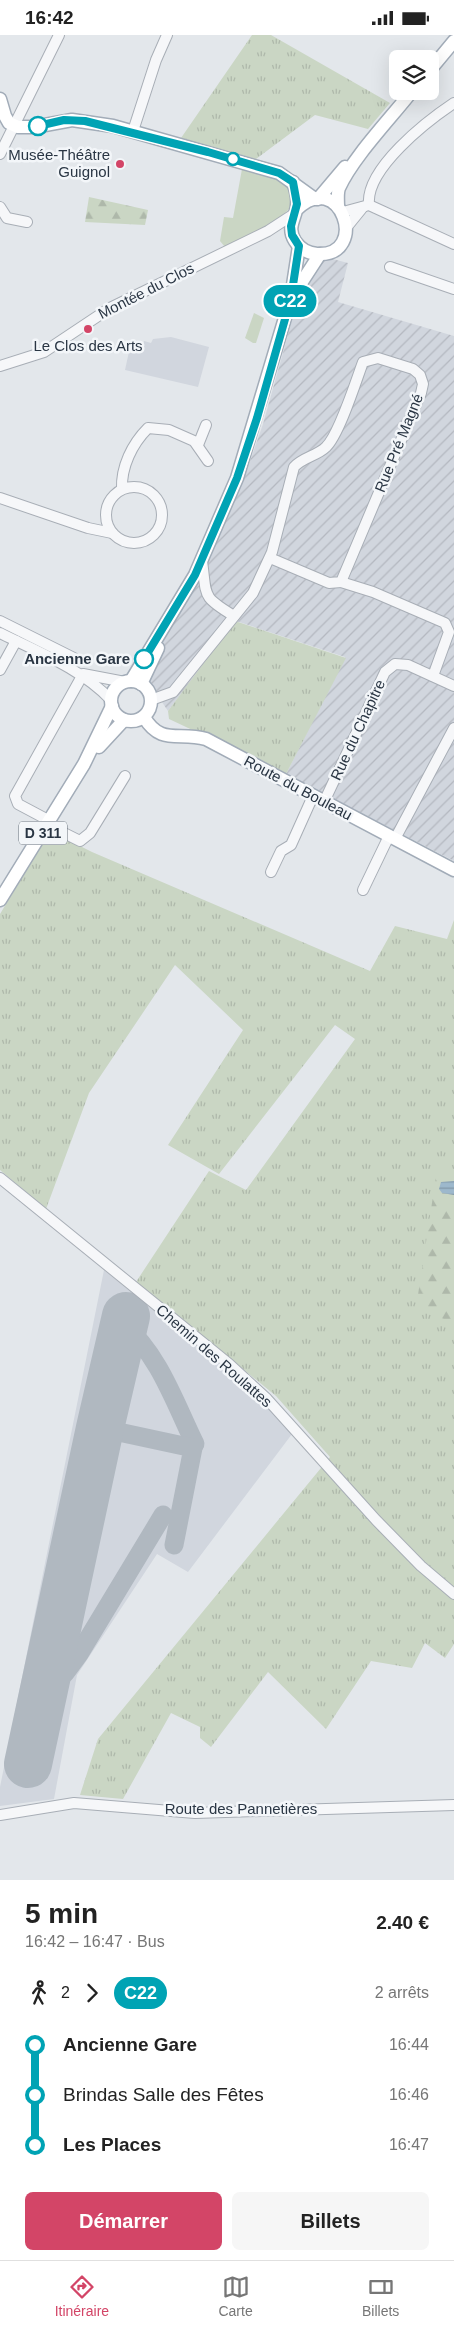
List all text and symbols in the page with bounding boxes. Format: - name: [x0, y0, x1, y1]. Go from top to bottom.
- text: 16:42: [25, 7, 74, 28]
- map controls: [389, 50, 439, 100]
- button: layers: [389, 50, 439, 100]
- unlabelled marker: [28, 116, 48, 136]
- place label: Musée-Théâtre Guignol: [8, 146, 110, 180]
- unlabelled marker: [226, 152, 240, 166]
- marker: Musée-Théâtre Guignol: [114, 158, 126, 170]
- street label: Montée du Clos: [95, 259, 196, 322]
- line badge: C22: [261, 285, 319, 317]
- text: C22: [273, 291, 307, 311]
- marker: Le Clos des Arts: [82, 323, 94, 335]
- place label: Le Clos des Arts: [33, 337, 143, 354]
- street label: Rue Pré Magné: [371, 391, 426, 495]
- marker: Ancienne Gare: [134, 649, 154, 669]
- place label: Ancienne Gare: [24, 650, 130, 667]
- street label: Rue du Chapitre: [327, 677, 388, 783]
- street label: Route du Bouleau: [241, 752, 355, 823]
- road number: D 311: [19, 821, 67, 845]
- street label: Chemin des Roulattes: [153, 1301, 276, 1410]
- street label: Route des Pannetières: [165, 1800, 317, 1817]
- text: 5 min: [25, 1898, 98, 1929]
- text: 2.40 €: [376, 1912, 429, 1933]
- text: 16:42 – 16:47 · Bus: [25, 1933, 165, 1950]
- icon: walk: [25, 1979, 53, 2007]
- icon: forward: [78, 1979, 106, 2007]
- text: C22: [124, 1983, 157, 2003]
- text: 2: [61, 1984, 70, 2001]
- text: 2 arrêts: [375, 1984, 429, 2001]
- text: Ancienne Gare: [63, 2034, 197, 2055]
- text: 16:44: [389, 2036, 429, 2053]
- text: Brindas Salle des Fêtes: [63, 2084, 264, 2105]
- text: 16:46: [389, 2086, 429, 2103]
- text: Les Places: [63, 2134, 161, 2155]
- text: 16:47: [389, 2136, 429, 2153]
- button: Démarrer: [25, 2192, 222, 2250]
- button: Billets: [232, 2192, 429, 2250]
- tab: Itinéraire: [55, 2273, 109, 2319]
- tab: Carte: [218, 2273, 253, 2319]
- tab: Billets: [362, 2273, 399, 2319]

